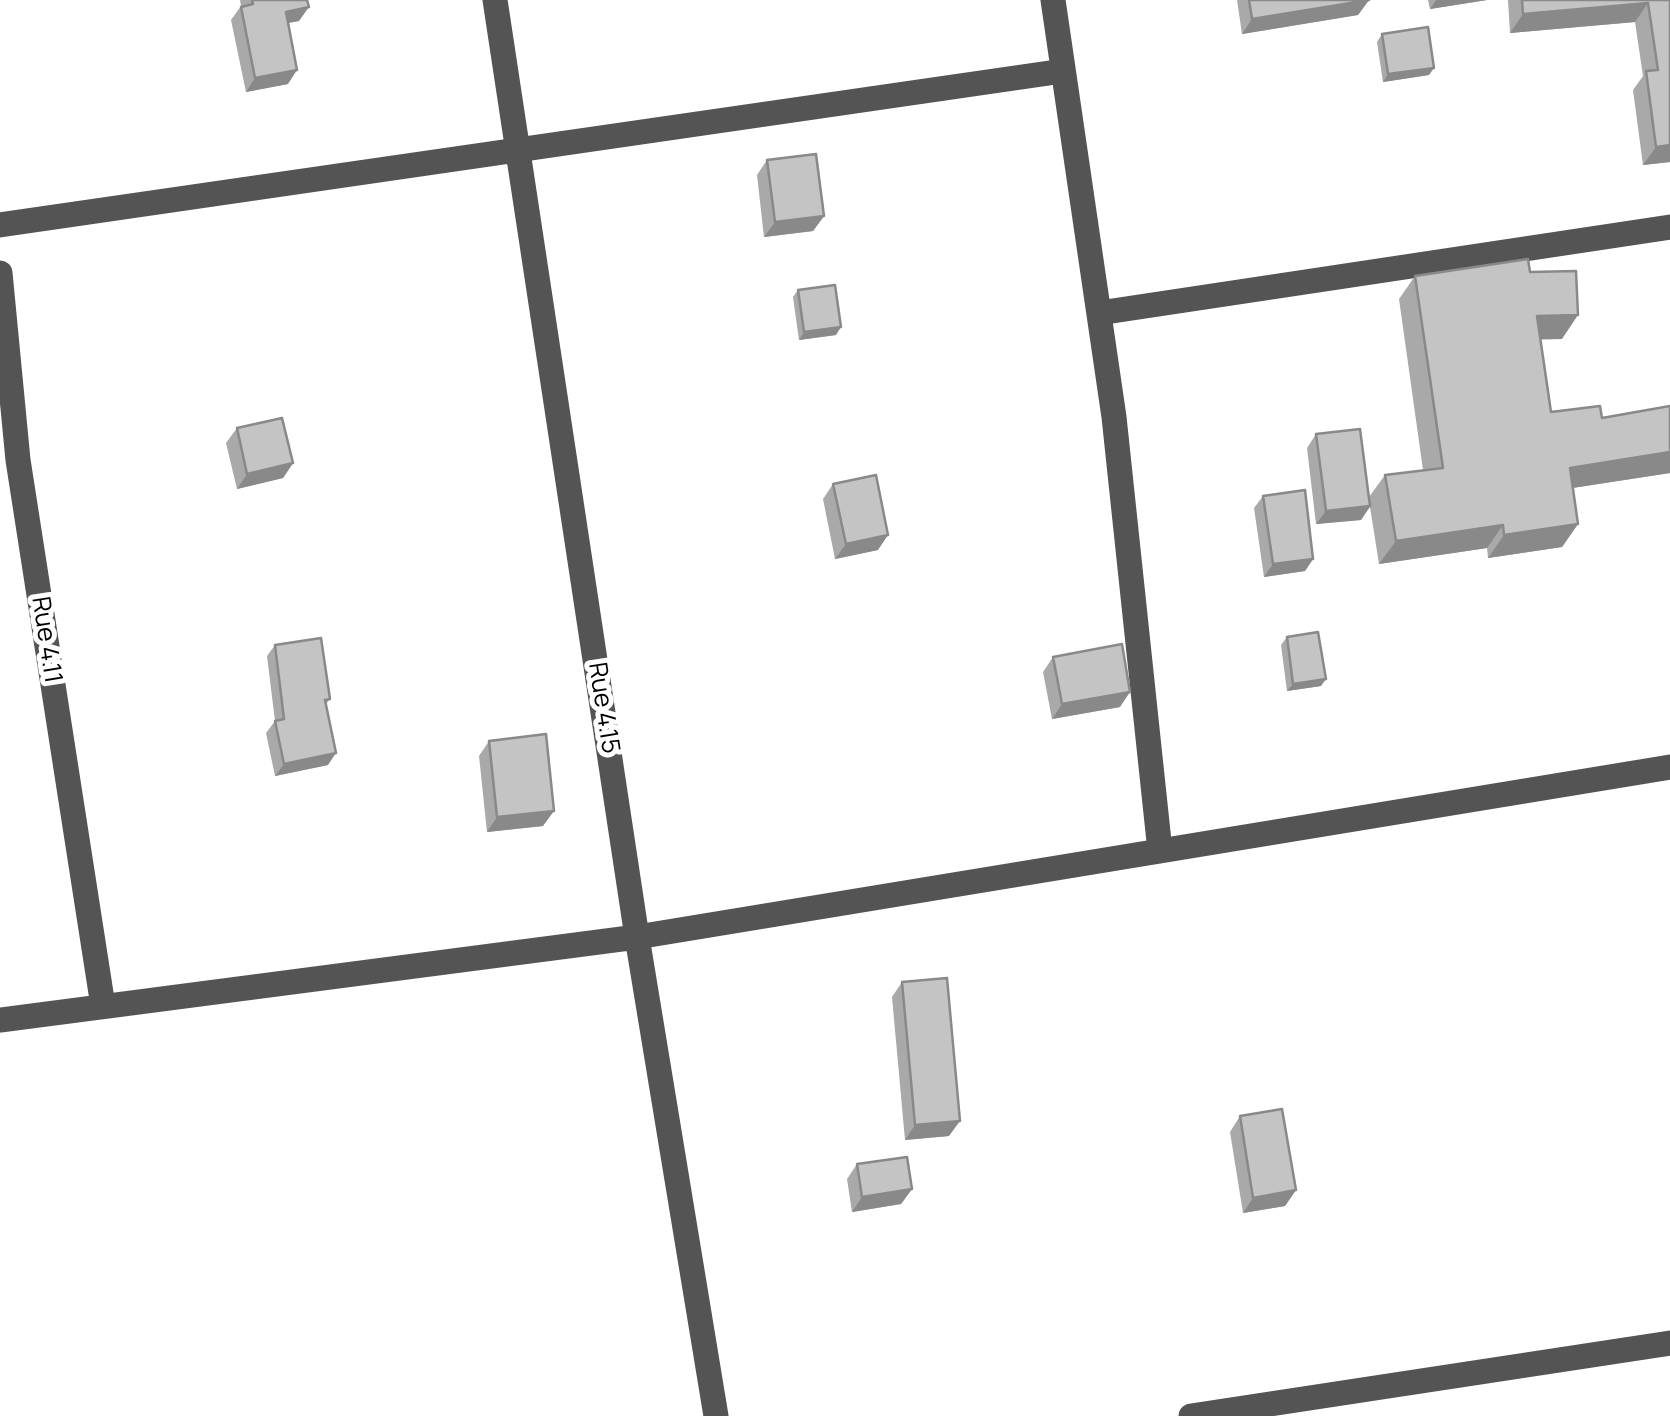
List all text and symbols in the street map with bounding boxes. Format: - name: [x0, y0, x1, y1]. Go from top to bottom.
- street label: Rue 4.11: [24, 595, 68, 685]
- street label: Rue 4.15: [581, 660, 625, 756]

